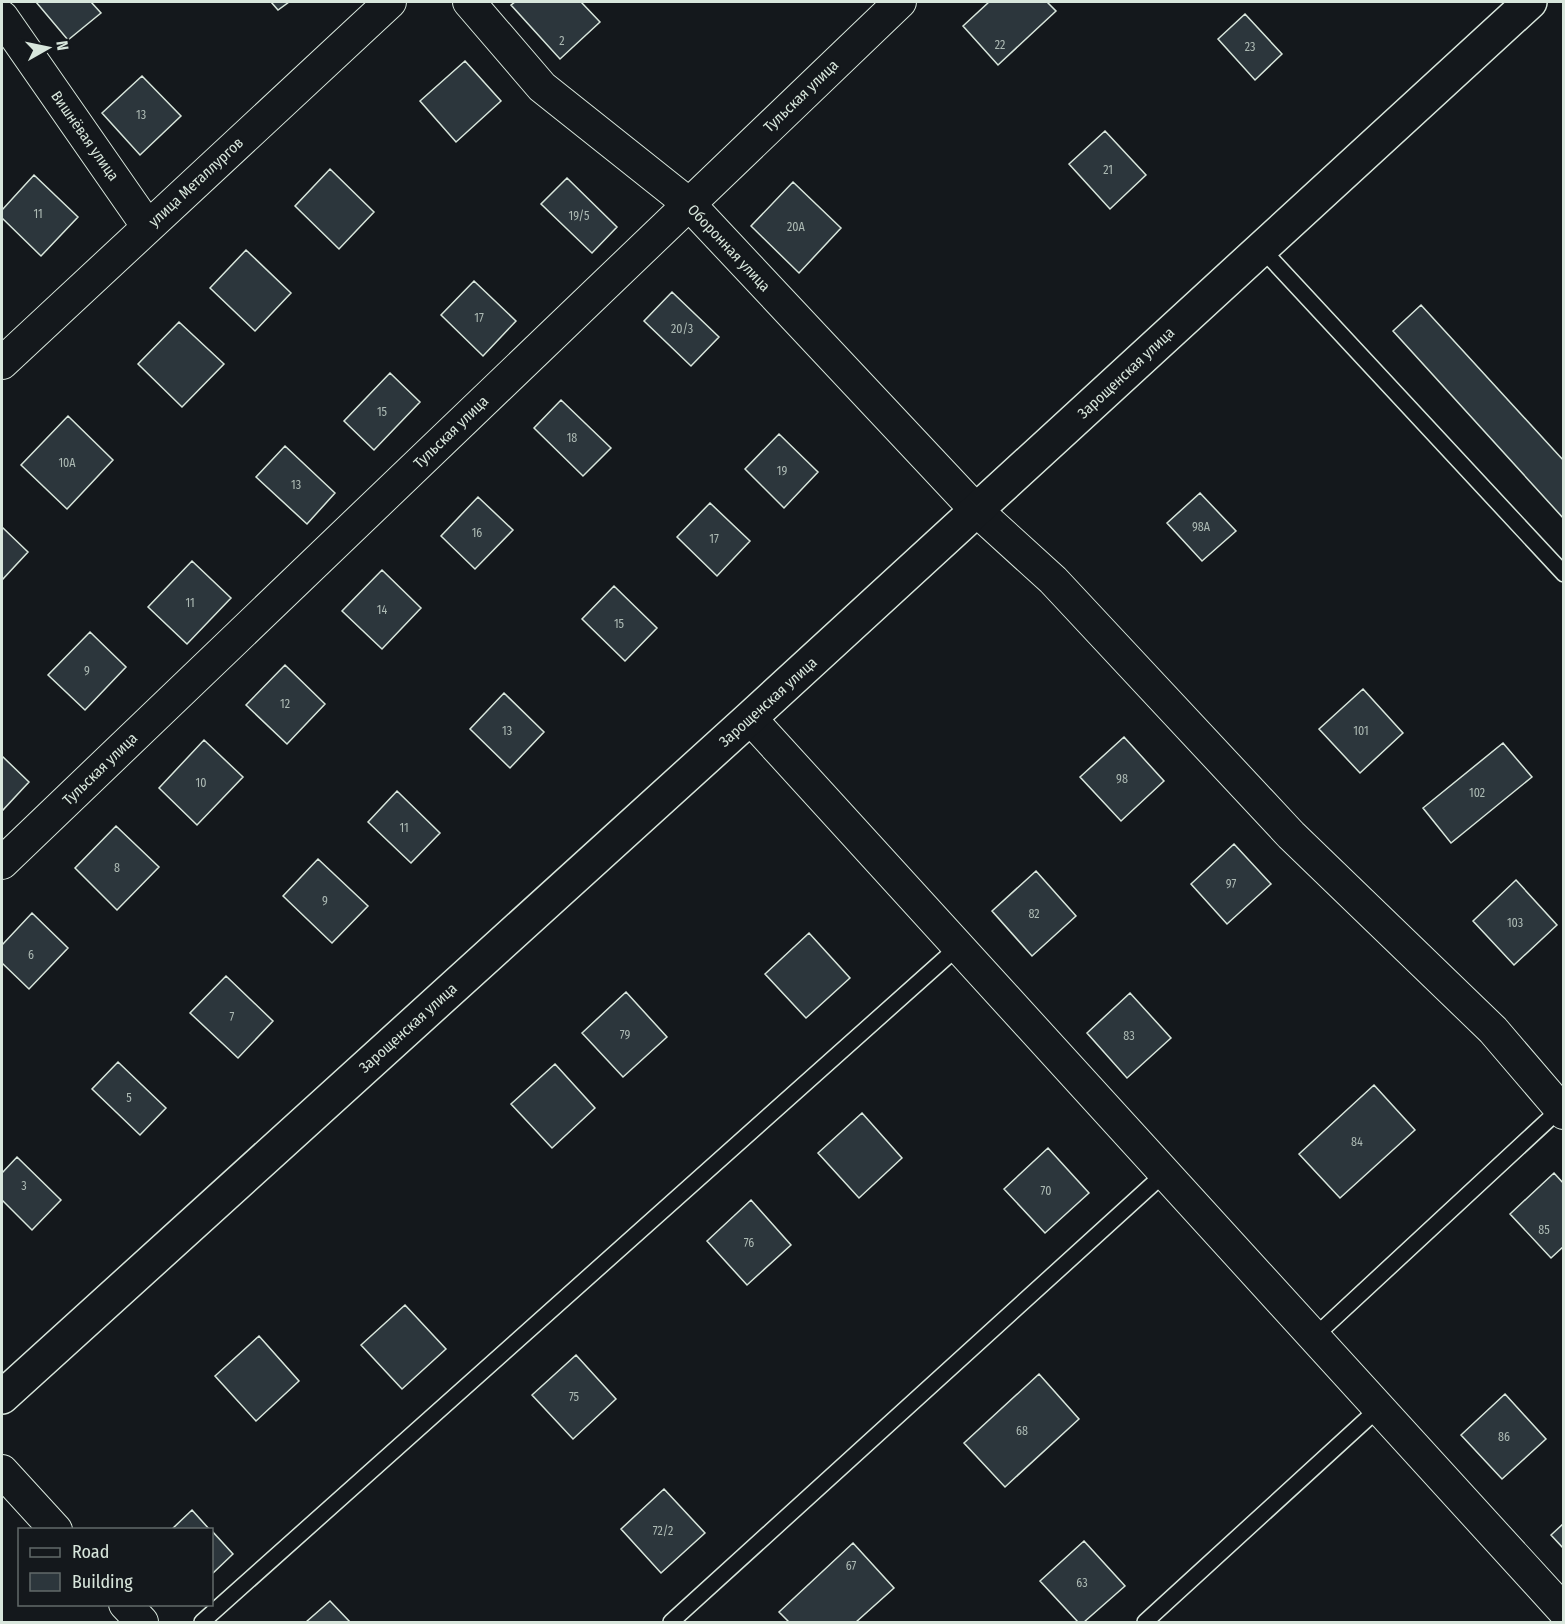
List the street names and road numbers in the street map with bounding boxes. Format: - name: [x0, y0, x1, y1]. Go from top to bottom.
- street label: Тульская улица: [760, 56, 842, 136]
- street label: Вишнёвая улица: [47, 88, 123, 184]
- street label: улица Металлургов: [145, 134, 247, 230]
- street label: Оборонная улица: [684, 201, 774, 295]
- street label: Зарощенская улица: [1074, 324, 1178, 422]
- street label: Тульская улица: [410, 392, 492, 472]
- street label: Зарощенская улица: [715, 653, 821, 751]
- street label: Тульская улица: [59, 729, 141, 809]
- street label: Зарощенская улица: [355, 979, 461, 1077]

